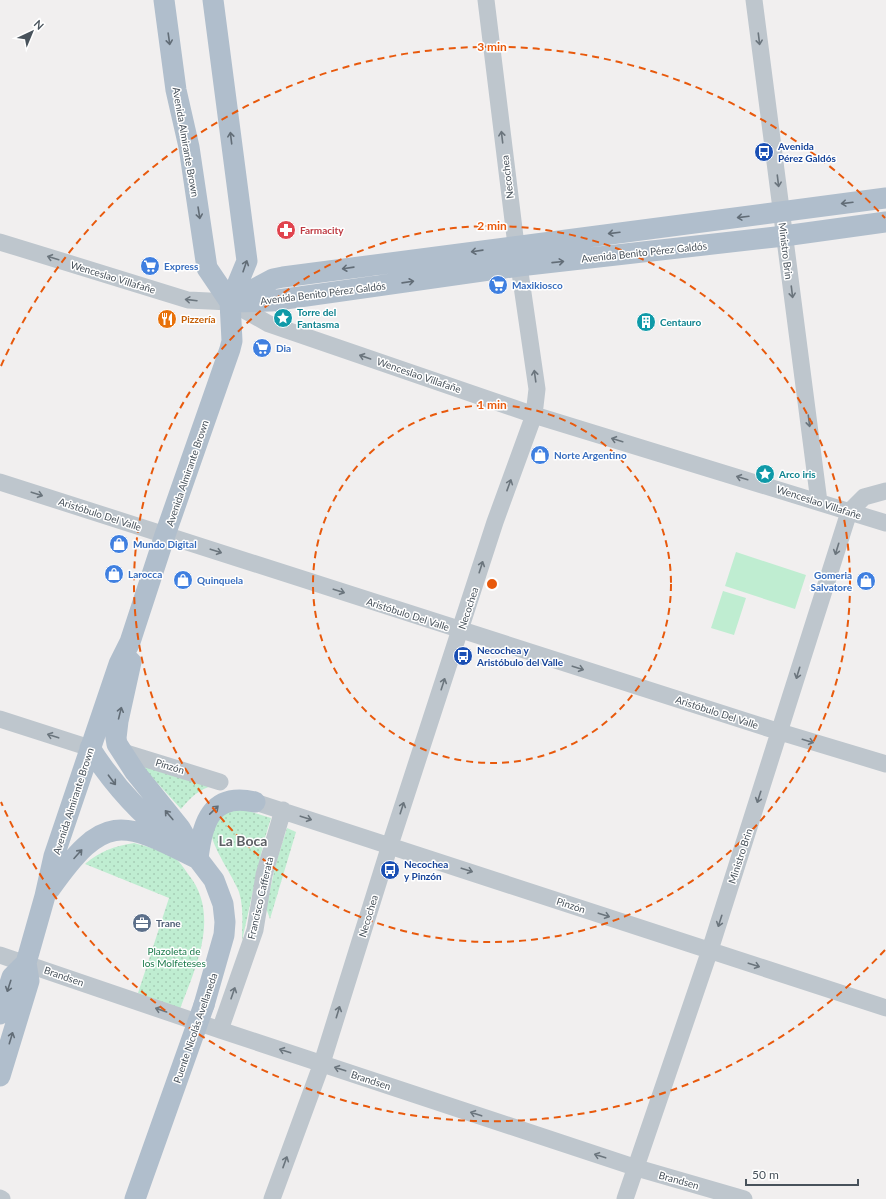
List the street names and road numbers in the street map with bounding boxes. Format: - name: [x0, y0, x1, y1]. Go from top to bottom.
- street label: Avenida Almirante Brown: [170, 86, 202, 198]
- street label: Necochea: [498, 155, 516, 199]
- street label: Ministro Brin: [777, 222, 795, 280]
- street label: Avenida Benito Pérez Galdós: [581, 239, 707, 265]
- street label: Wenceslao Villafañe: [69, 258, 157, 296]
- street label: Avenida Benito Pérez Galdós: [260, 279, 386, 307]
- street label: Wenceslao Villafañe: [375, 355, 463, 395]
- street label: Avenida Almirante Brown: [163, 418, 211, 528]
- street label: Wenceslao Villafañe: [775, 483, 863, 521]
- street label: Aristóbulo Del Valle: [57, 495, 143, 533]
- street label: Necochea: [456, 585, 480, 631]
- street label: Aristóbulo Del Valle: [365, 595, 451, 633]
- street label: Aristóbulo Del Valle: [674, 693, 760, 731]
- street label: Avenida Almirante Brown: [50, 746, 96, 856]
- street label: Pinzón: [154, 756, 186, 776]
- street label: Ministro Brin: [725, 827, 755, 885]
- street label: Francisco Cafferata: [245, 856, 275, 940]
- street label: Necochea: [356, 893, 380, 939]
- street label: Pinzón: [555, 895, 587, 915]
- street label: Brandsen: [43, 964, 85, 988]
- street label: Puente Nicolás Avellaneda: [170, 971, 220, 1085]
- street label: Brandsen: [350, 1068, 392, 1092]
- street label: Brandsen: [658, 1169, 700, 1191]

